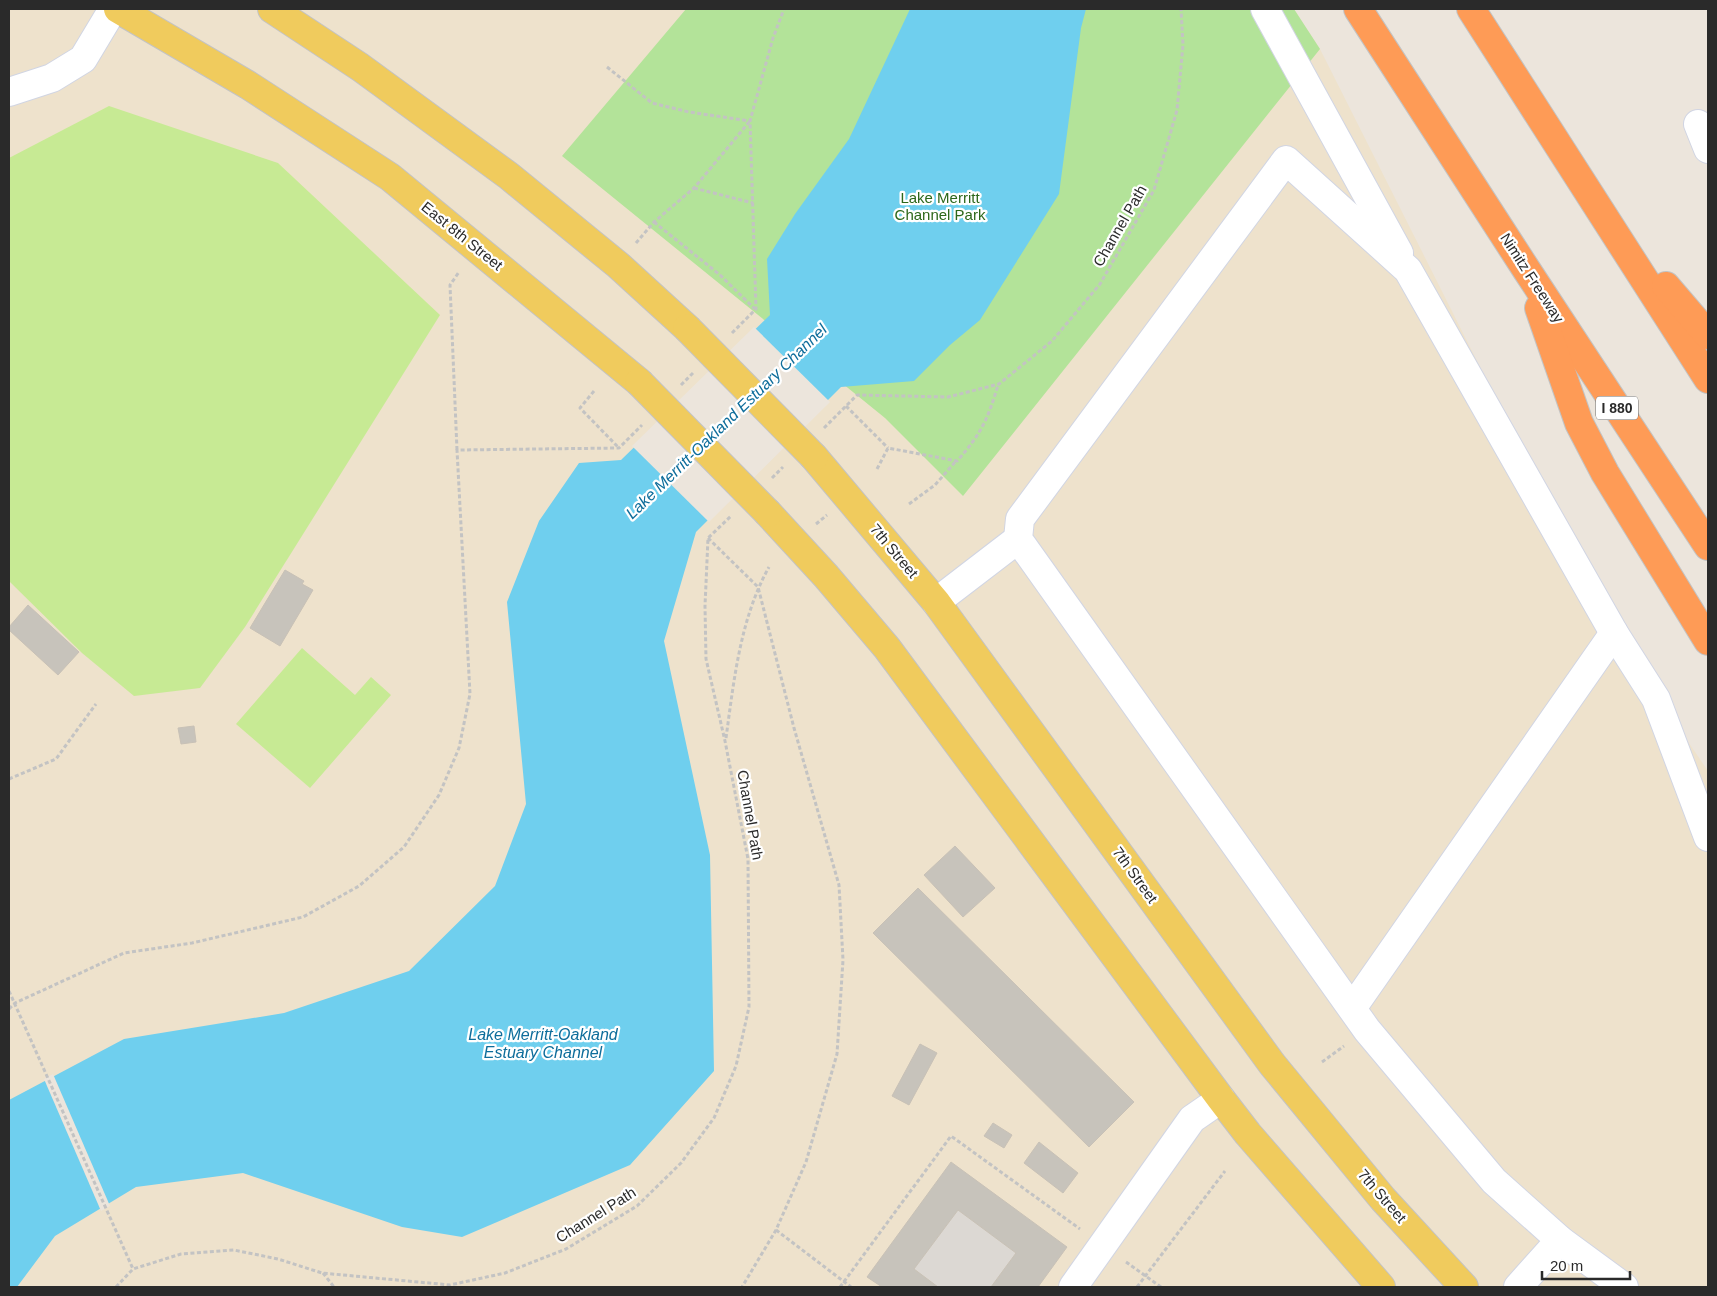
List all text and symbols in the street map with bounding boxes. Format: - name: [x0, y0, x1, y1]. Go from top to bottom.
- street label: Channel Path: [1089, 182, 1150, 269]
- park label: Lake Merritt Channel Park: [895, 189, 986, 223]
- street label: East 8th Street: [418, 198, 507, 274]
- street label: Nimitz Freeway: [1497, 230, 1568, 326]
- water label: Lake Merritt-Oakland Estuary Channel: [623, 320, 830, 522]
- road number: I 880: [1596, 396, 1638, 419]
- street label: 7th Street: [867, 520, 922, 582]
- street label: Channel Path: [734, 769, 767, 861]
- street label: 7th Street: [1109, 843, 1162, 907]
- water label: Lake Merritt-Oakland Estuary Channel: [468, 1026, 619, 1061]
- street label: 7th Street: [1355, 1166, 1411, 1226]
- street label: Channel Path: [553, 1183, 639, 1246]
- scale bar: [1542, 1248, 1630, 1280]
- text: 20 m: [1550, 1257, 1583, 1274]

